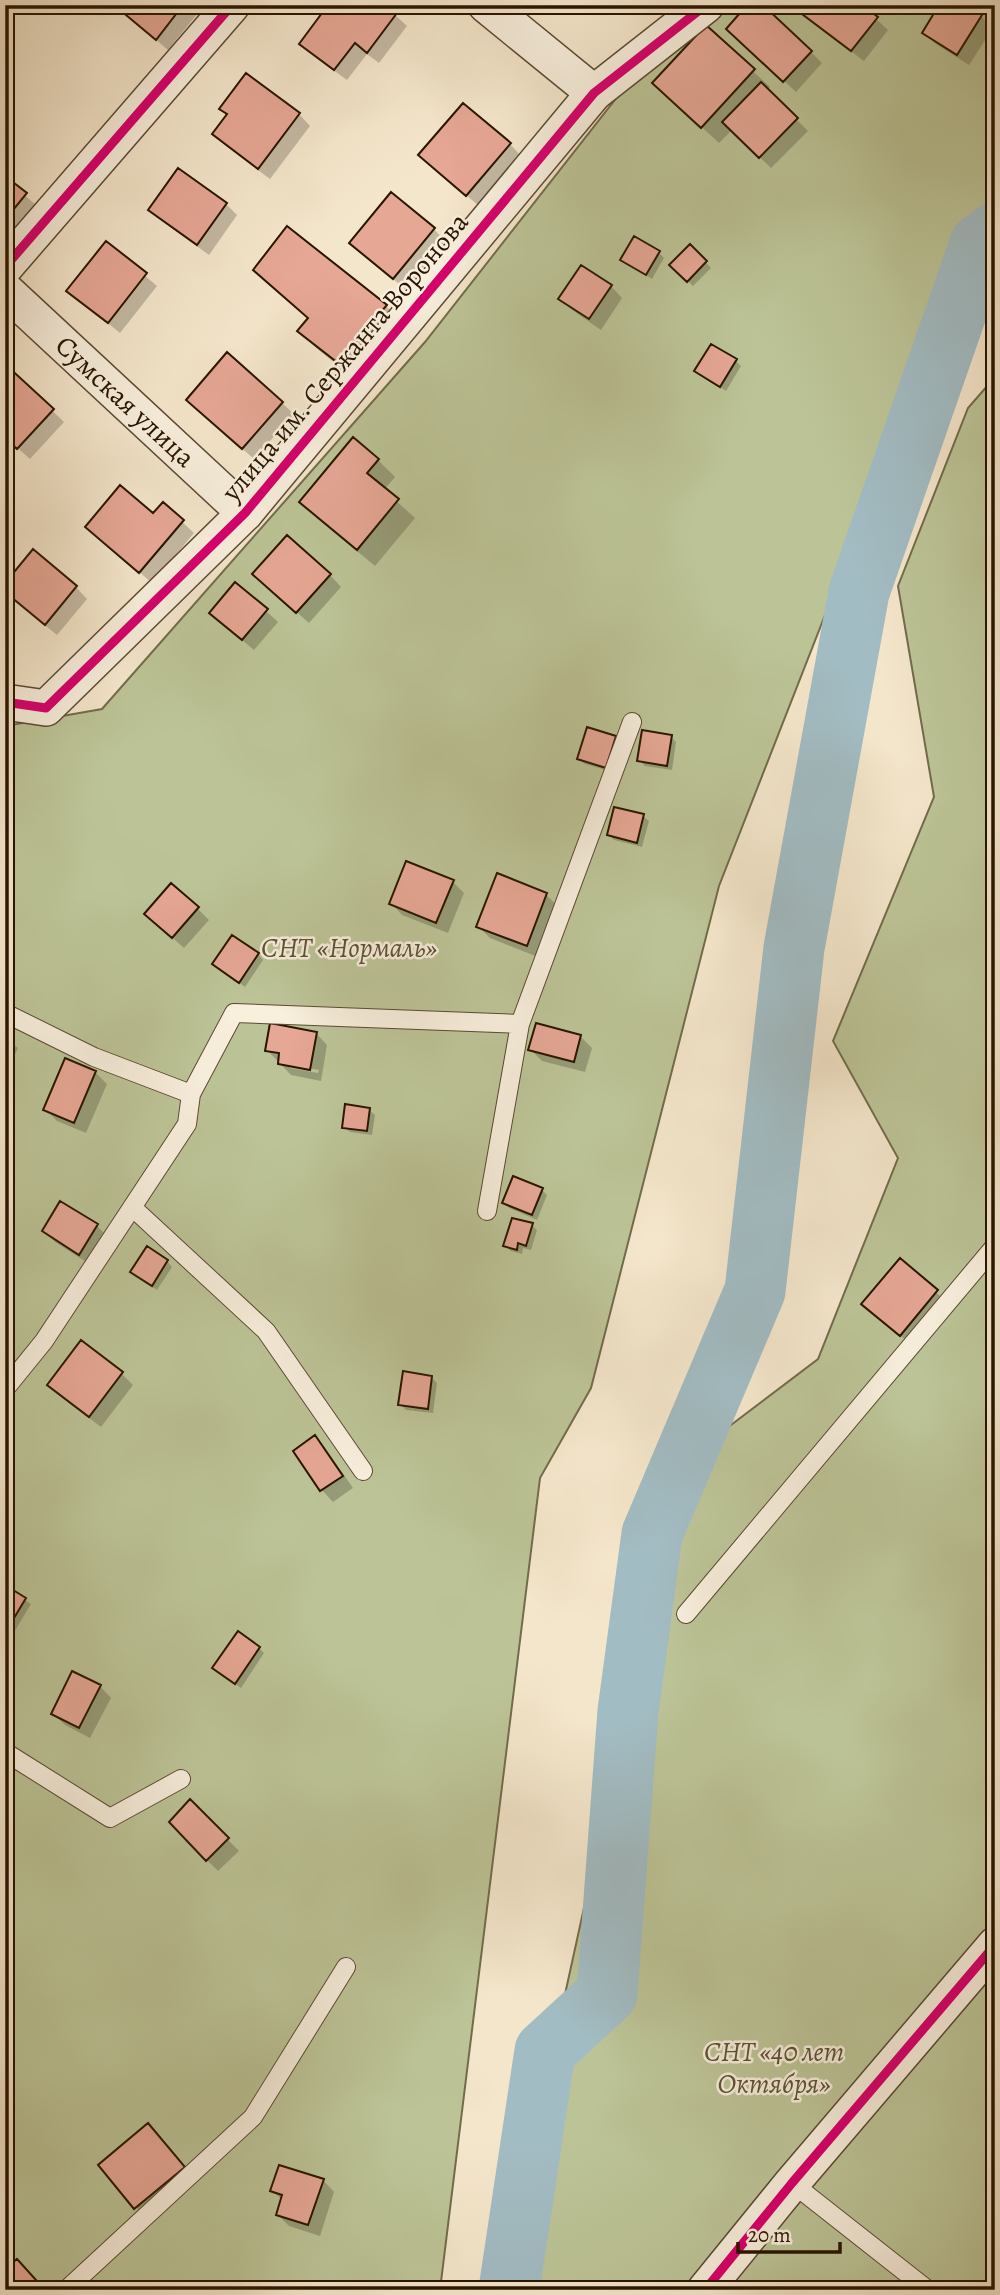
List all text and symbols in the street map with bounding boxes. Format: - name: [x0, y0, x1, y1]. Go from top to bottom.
- street label: улица им. Сержанта Воронова: [212, 204, 477, 510]
- street label: Сумская улица: [47, 327, 203, 476]
- park label: СНТ «Нормаль»: [261, 929, 437, 967]
- park label: СНТ «40 лет Октября»: [704, 2033, 844, 2103]
- scale bar: [738, 2211, 839, 2255]
- text: 20 m: [748, 2221, 791, 2249]

